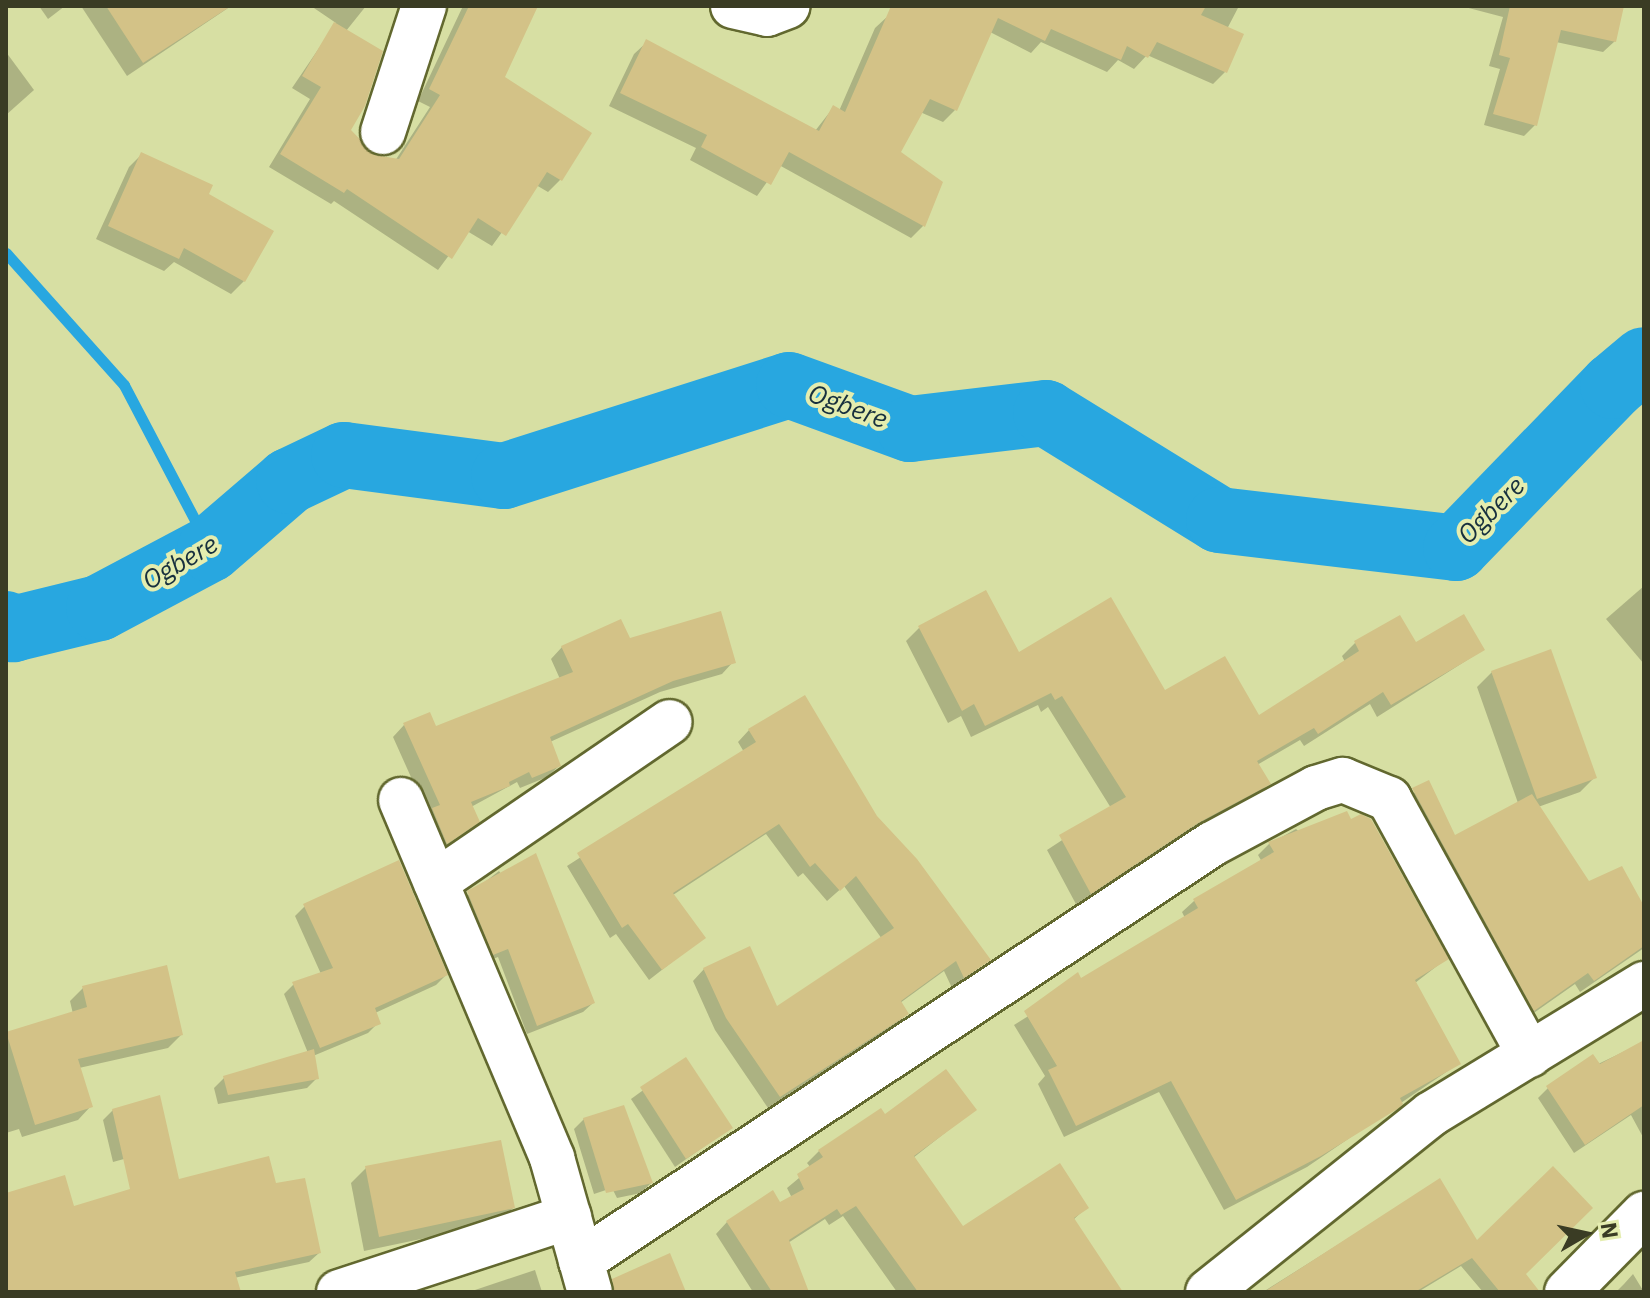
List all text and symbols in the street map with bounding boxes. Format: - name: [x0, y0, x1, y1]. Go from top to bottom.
- water label: Ogbere: [804, 377, 892, 435]
- water label: Ogbere: [1451, 470, 1531, 550]
- water label: Ogbere: [137, 528, 223, 596]
- north arrow: [1546, 1194, 1626, 1274]
- text: N: [1595, 1220, 1626, 1240]

